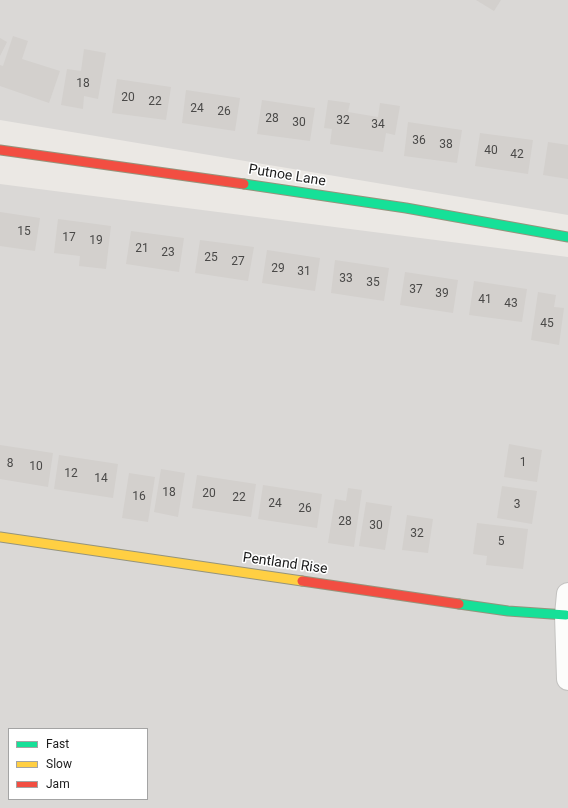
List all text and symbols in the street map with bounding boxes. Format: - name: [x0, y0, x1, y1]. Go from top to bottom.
- house number: 18: [76, 77, 90, 91]
- house number: 20: [121, 91, 135, 105]
- house number: 22: [148, 95, 162, 109]
- house number: 24: [190, 102, 204, 116]
- house number: 26: [217, 105, 231, 119]
- house number: 28: [265, 112, 279, 126]
- house number: 32: [336, 114, 350, 128]
- house number: 30: [292, 116, 306, 130]
- house number: 34: [371, 118, 385, 132]
- house number: 36: [412, 134, 426, 148]
- house number: 38: [439, 138, 453, 152]
- house number: 40: [484, 144, 498, 158]
- house number: 42: [510, 148, 524, 162]
- street label: Putnoe Lane: [247, 162, 327, 190]
- house number: 15: [17, 225, 31, 239]
- house number: 17: [62, 231, 76, 245]
- house number: 19: [89, 234, 103, 248]
- house number: 21: [135, 242, 149, 256]
- house number: 23: [161, 246, 175, 260]
- house number: 25: [204, 251, 218, 265]
- house number: 27: [231, 255, 245, 269]
- house number: 29: [271, 262, 285, 276]
- house number: 31: [297, 265, 311, 279]
- house number: 33: [339, 272, 353, 286]
- house number: 35: [366, 276, 380, 290]
- house number: 37: [409, 283, 423, 297]
- house number: 39: [435, 287, 449, 301]
- house number: 41: [478, 293, 492, 307]
- house number: 43: [504, 297, 518, 311]
- house number: 45: [540, 317, 554, 331]
- house number: 1: [520, 456, 526, 470]
- house number: 8: [7, 457, 13, 471]
- house number: 10: [29, 460, 43, 474]
- house number: 12: [64, 467, 78, 481]
- house number: 14: [94, 472, 108, 486]
- house number: 18: [162, 486, 176, 500]
- house number: 20: [202, 487, 216, 501]
- house number: 16: [132, 490, 146, 504]
- house number: 22: [232, 491, 246, 505]
- house number: 24: [268, 497, 282, 511]
- house number: 3: [514, 498, 520, 512]
- house number: 26: [298, 502, 312, 516]
- house number: 28: [338, 515, 352, 529]
- house number: 30: [369, 519, 383, 533]
- house number: 32: [410, 527, 424, 541]
- house number: 5: [498, 535, 504, 549]
- street label: Pentland Rise: [242, 550, 328, 578]
- legend: [8, 728, 148, 800]
- text: Fast: [46, 737, 69, 751]
- text: Slow: [46, 757, 72, 771]
- text: Jam: [46, 777, 70, 791]

